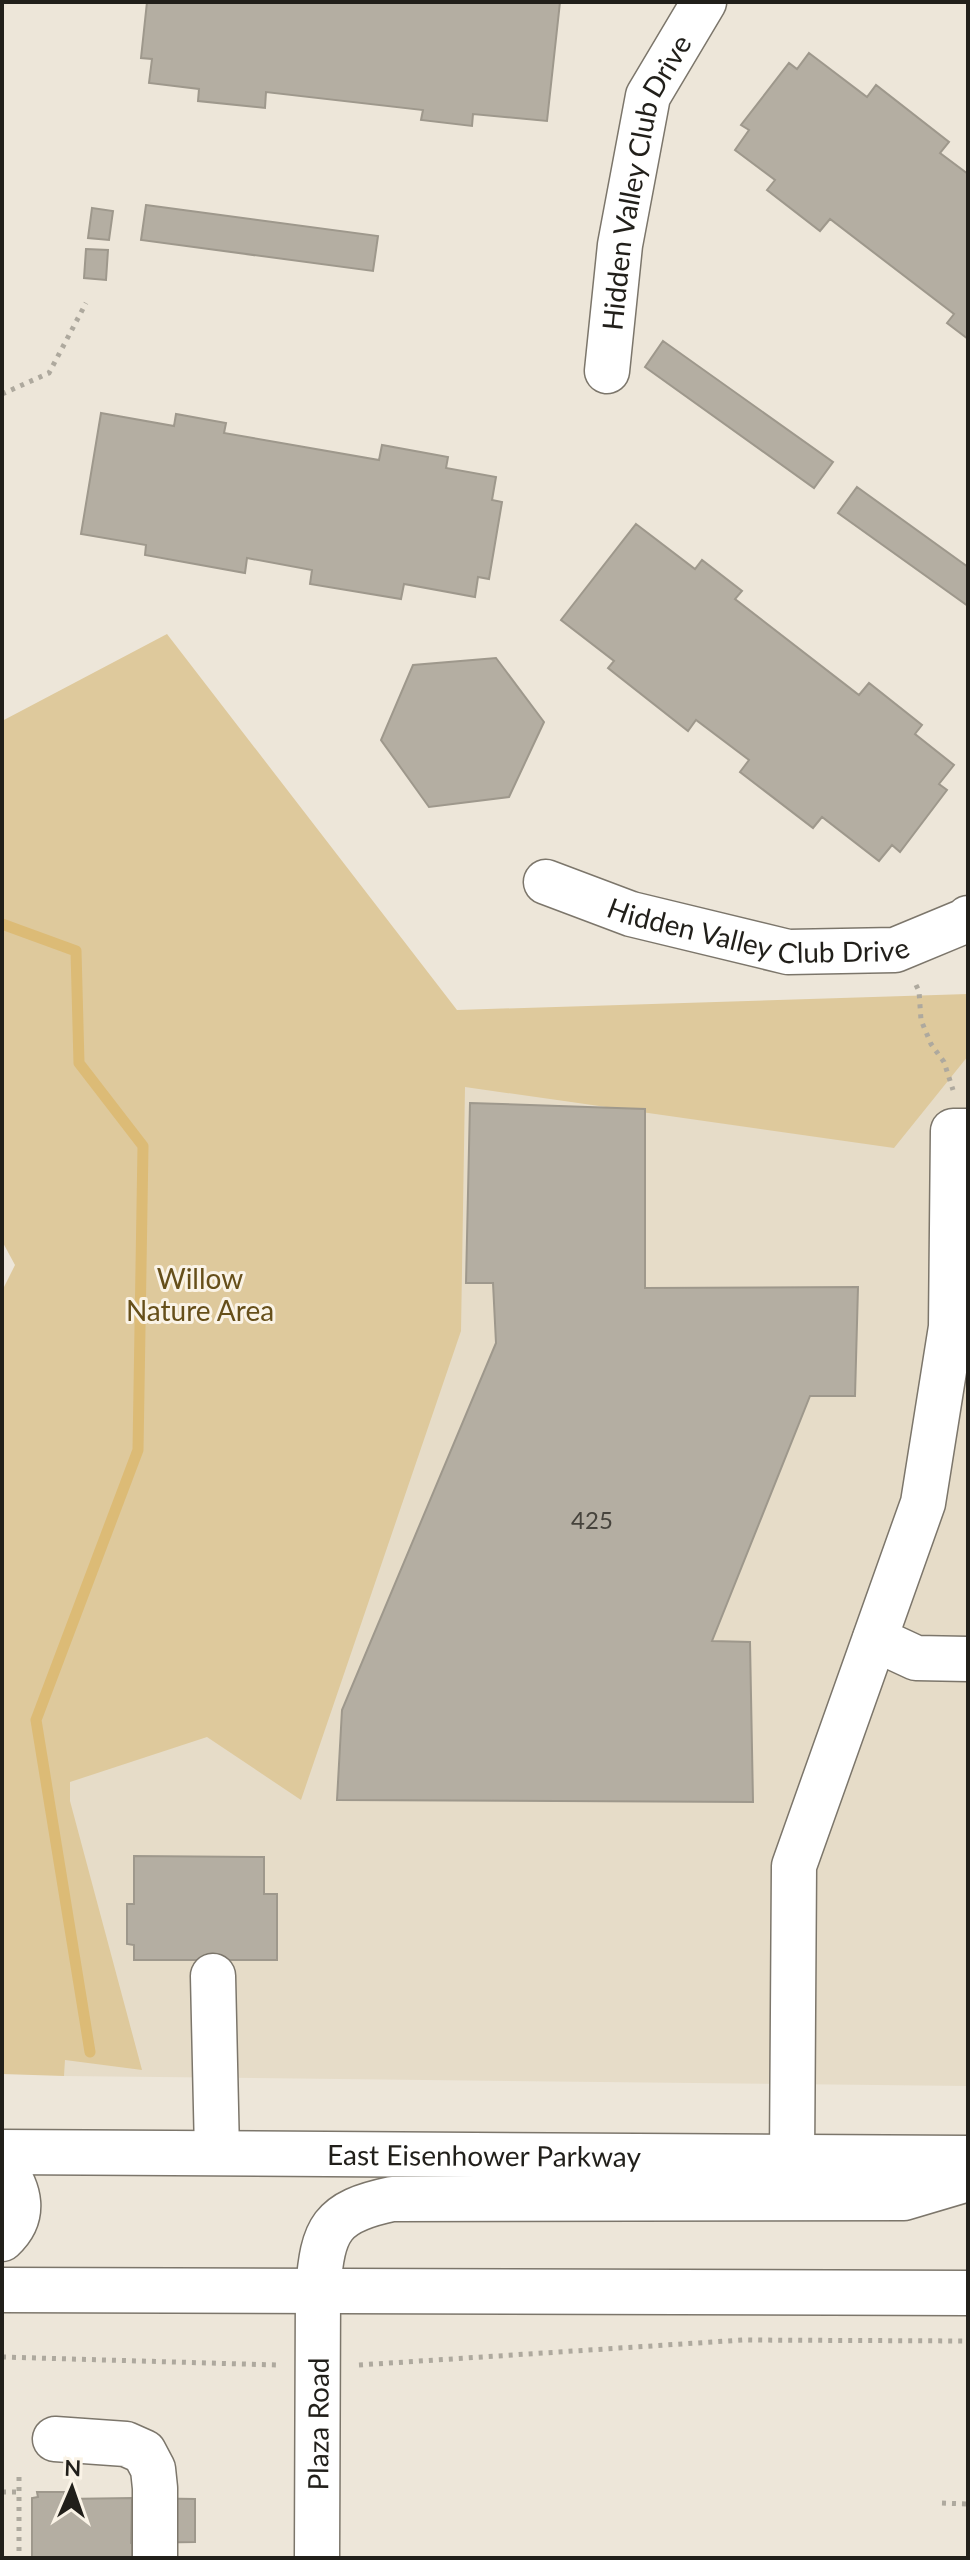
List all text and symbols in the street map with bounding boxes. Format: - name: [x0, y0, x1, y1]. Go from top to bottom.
- street label: Hidden Valley Club Drive: [594, 28, 698, 332]
- street label: Hidden Valley Club Drive: [603, 890, 914, 971]
- park label: Willow Nature Area: [126, 1261, 274, 1327]
- house number: 425: [571, 1505, 613, 1534]
- street label: East Eisenhower Parkway: [327, 2137, 642, 2173]
- street label: Plaza Road: [300, 2357, 335, 2491]
- north arrow: [32, 2448, 112, 2528]
- text: N: [64, 2454, 82, 2481]

